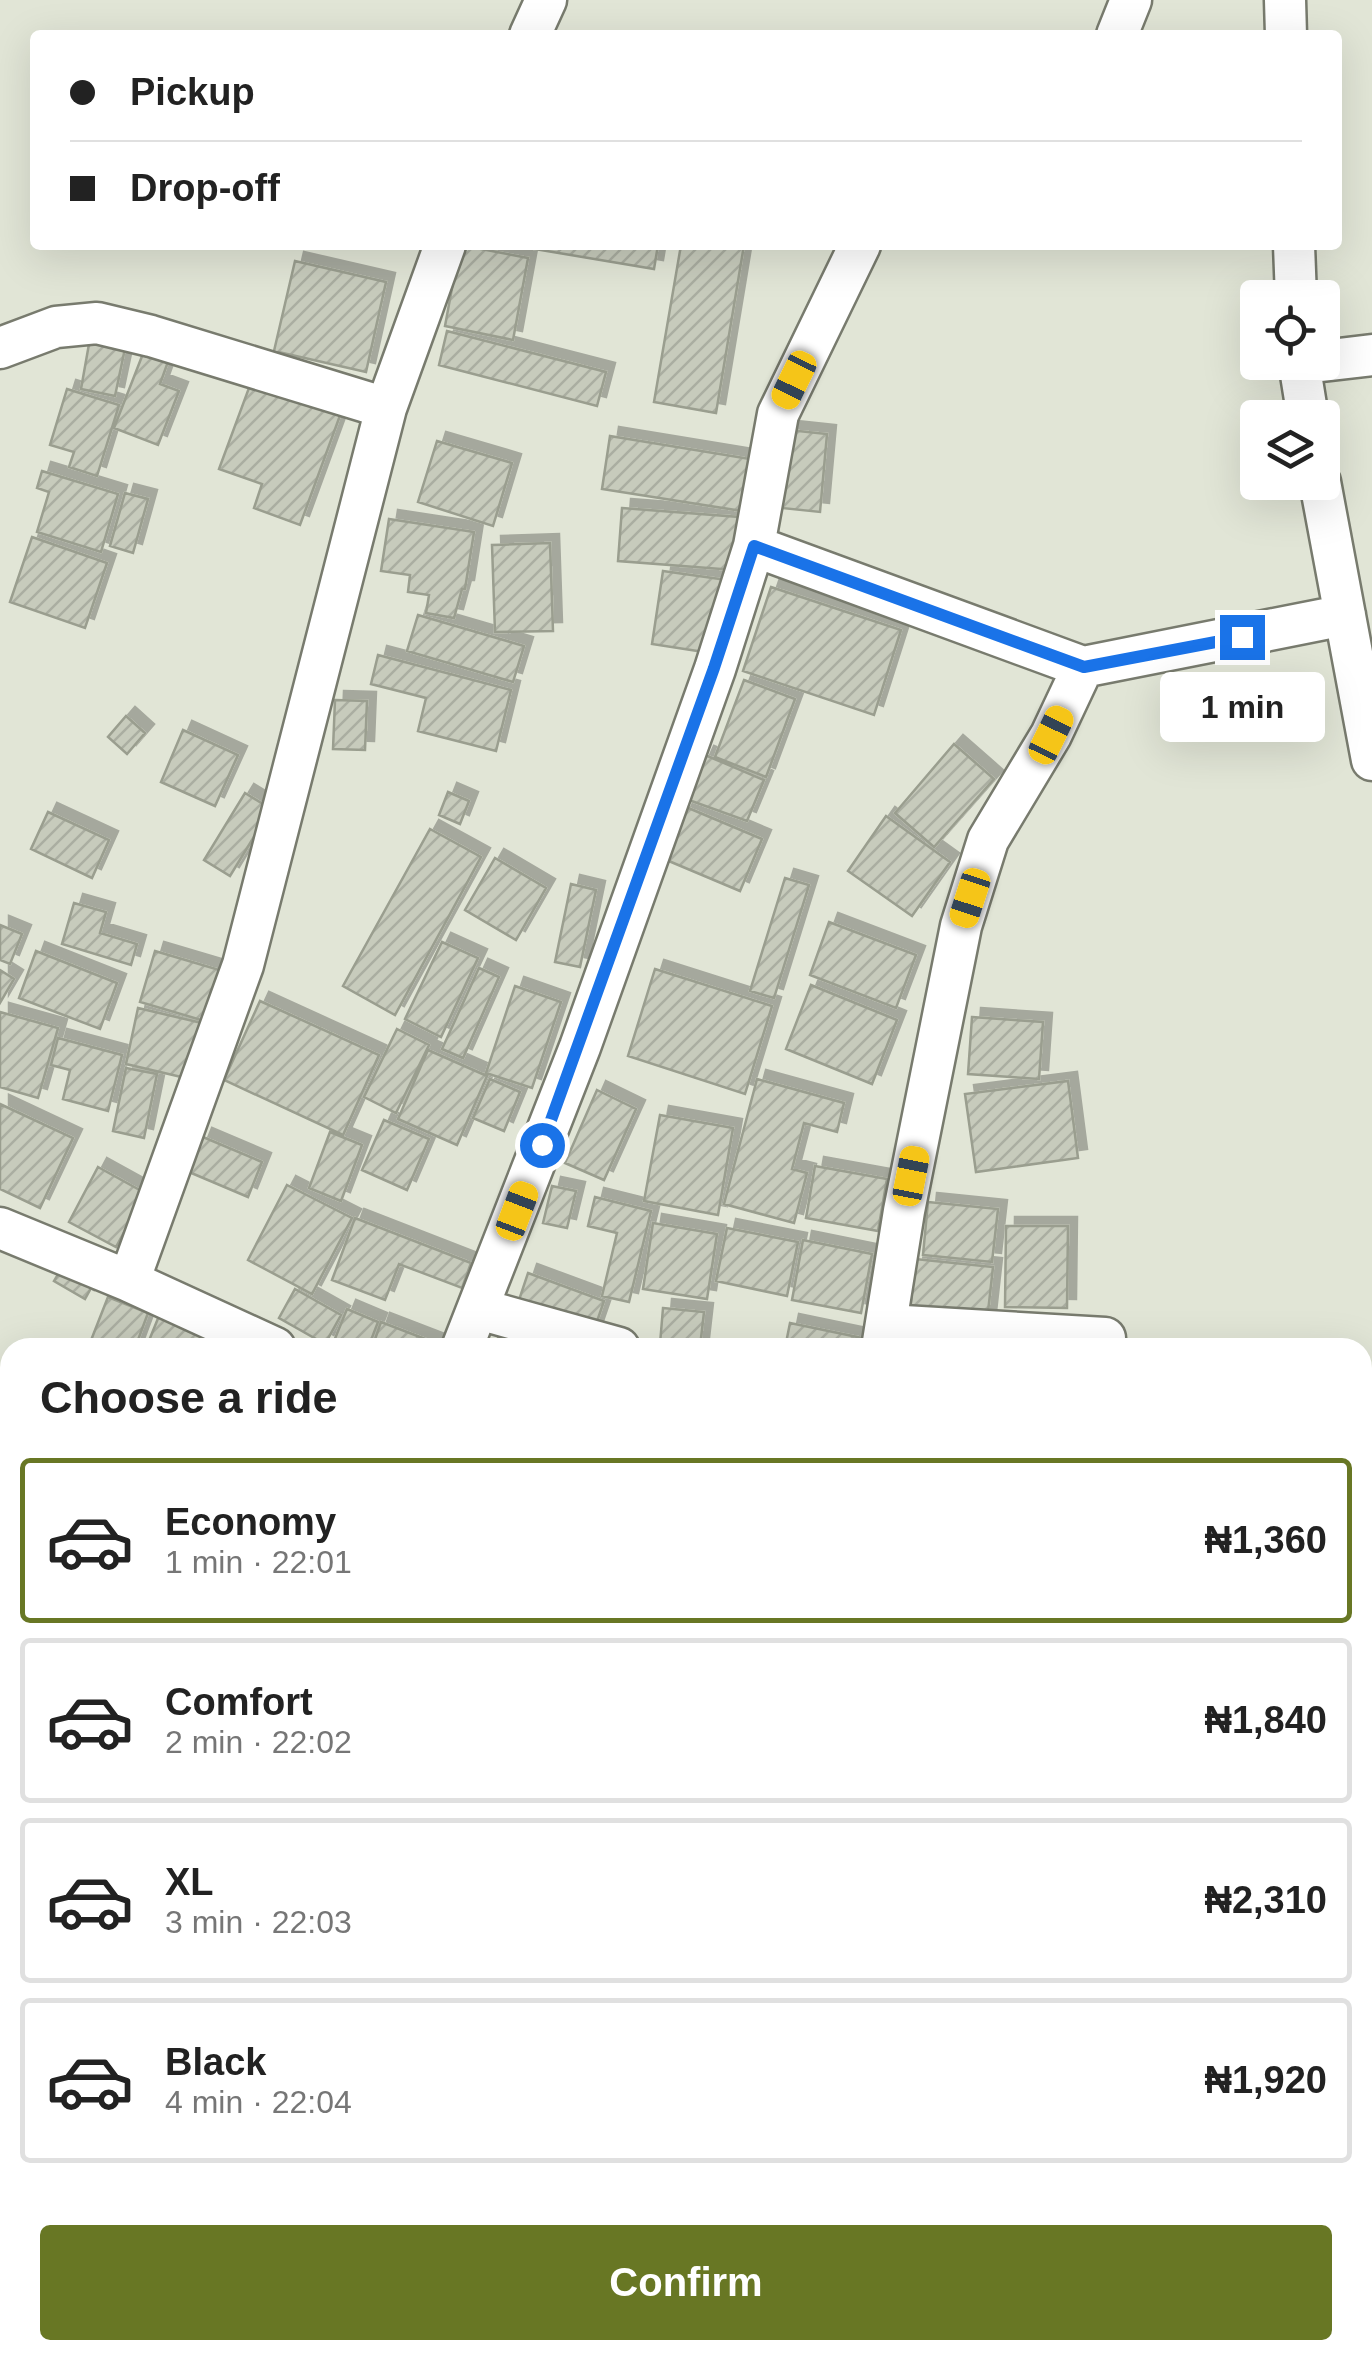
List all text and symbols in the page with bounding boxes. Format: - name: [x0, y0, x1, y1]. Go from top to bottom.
- text: Pickup: [130, 71, 255, 113]
- text: Drop-off: [130, 167, 280, 209]
- map controls: [1240, 280, 1340, 500]
- button: locate: [1240, 280, 1340, 380]
- car: [767, 346, 821, 414]
- button: layers: [1240, 400, 1340, 500]
- route end: [1220, 615, 1265, 660]
- callout: 1 min: [1160, 672, 1324, 742]
- text: 1 min: [1201, 689, 1284, 725]
- car: [1024, 701, 1078, 769]
- car: [946, 865, 994, 931]
- route start: [520, 1123, 565, 1168]
- car: [891, 1144, 931, 1208]
- car: [492, 1178, 542, 1244]
- text: Choose a ride: [40, 1372, 338, 1423]
- icon: car: [45, 1496, 135, 1586]
- text: Economy: [165, 1501, 336, 1543]
- text: ₦1,360: [1204, 1519, 1327, 1561]
- text: 1 min · 22:01: [165, 1544, 352, 1580]
- icon: car: [45, 1676, 135, 1766]
- text: Comfort: [165, 1681, 313, 1723]
- text: ₦1,840: [1204, 1699, 1327, 1741]
- text: 2 min · 22:02: [165, 1724, 352, 1760]
- icon: car: [45, 1856, 135, 1946]
- text: XL: [165, 1861, 214, 1903]
- text: ₦2,310: [1204, 1879, 1327, 1921]
- text: 3 min · 22:03: [165, 1904, 352, 1940]
- icon: car: [45, 2036, 135, 2126]
- text: Black: [165, 2041, 266, 2083]
- text: ₦1,920: [1204, 2059, 1327, 2101]
- text: 4 min · 22:04: [165, 2084, 352, 2120]
- button: Confirm: [40, 2225, 1332, 2340]

